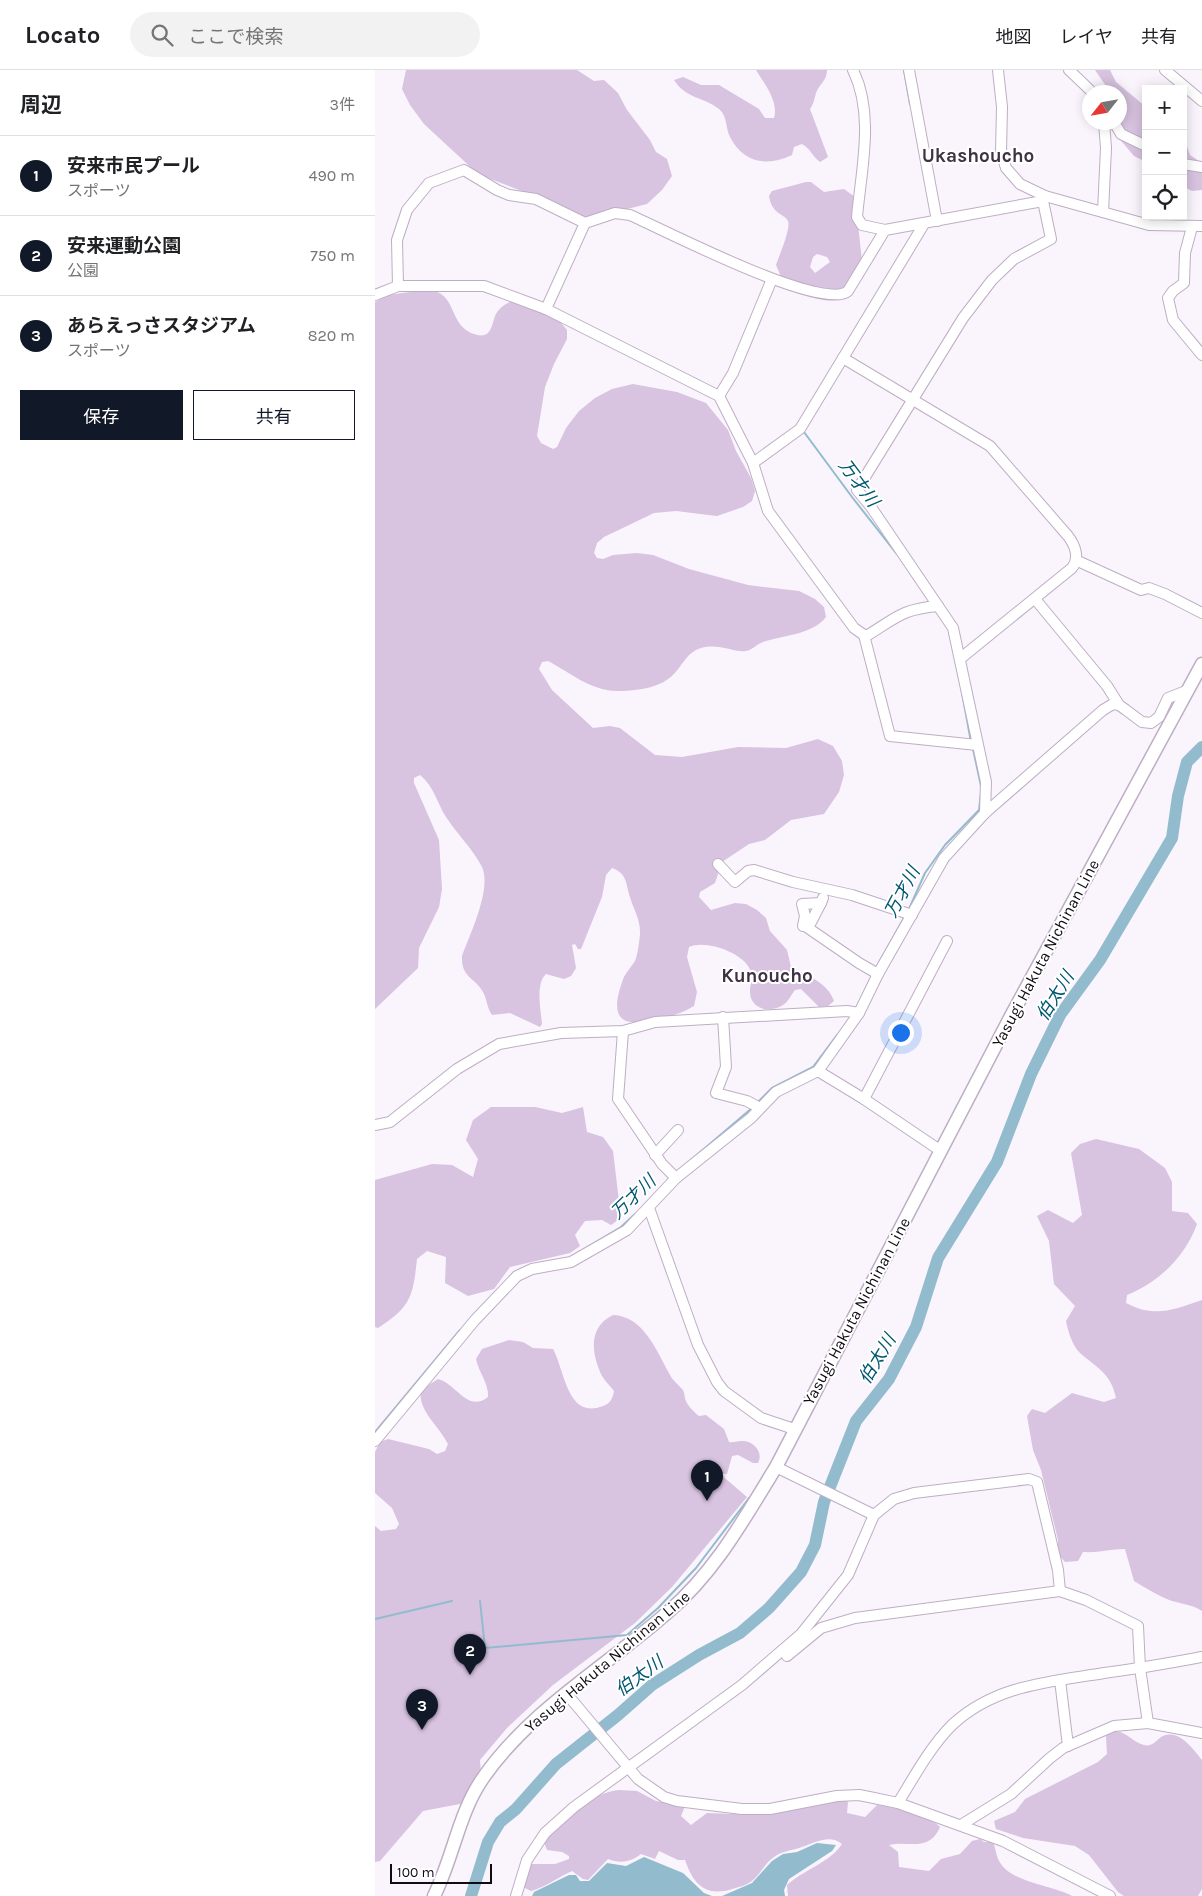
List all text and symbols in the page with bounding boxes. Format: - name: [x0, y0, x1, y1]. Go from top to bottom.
- search box: [130, 12, 480, 57]
- text: Locato: [25, 21, 100, 49]
- icon: search: [148, 21, 176, 49]
- text: ここで検索: [188, 26, 283, 48]
- text: 地図: [996, 26, 1032, 48]
- text: レイヤ: [1060, 26, 1113, 48]
- text: 共有: [1141, 26, 1177, 48]
- north arrow: [1082, 85, 1127, 130]
- map controls: [1142, 85, 1187, 220]
- button: +: [1142, 85, 1187, 130]
- text: 周辺: [20, 93, 62, 117]
- text: 3件: [330, 95, 355, 114]
- button: −: [1142, 130, 1187, 175]
- district label: Ukashoucho: [922, 145, 1034, 167]
- text: 安来市民プール: [67, 155, 200, 177]
- text: 1: [33, 166, 39, 185]
- text: 490 m: [309, 166, 355, 185]
- button: locate: [1142, 175, 1187, 220]
- text: スポーツ: [67, 181, 131, 200]
- text: 安来運動公園: [67, 235, 181, 257]
- text: 2: [31, 246, 41, 265]
- text: 750 m: [310, 246, 355, 265]
- text: 公園: [67, 261, 99, 280]
- text: あらえっさスタジアム: [67, 315, 256, 337]
- text: 3: [31, 326, 41, 345]
- text: 820 m: [308, 326, 355, 345]
- text: スポーツ: [67, 341, 131, 360]
- button: 保存: [20, 390, 183, 440]
- button: 共有: [193, 390, 355, 440]
- water label: 万才川: [834, 455, 885, 513]
- street label: Yasugi Hakuta Nichinan Line: [988, 856, 1103, 1050]
- water label: 万才川: [880, 861, 925, 921]
- district label: Kunoucho: [721, 965, 813, 987]
- water label: 伯太川: [1031, 966, 1080, 1025]
- your location: [888, 1020, 914, 1046]
- water label: 万才川: [606, 1169, 662, 1224]
- street label: Yasugi Hakuta Nichinan Line: [799, 1214, 914, 1408]
- water label: 伯太川: [854, 1328, 901, 1388]
- pin: 1: [691, 1460, 723, 1501]
- street label: Yasugi Hakuta Nichinan Line: [521, 1587, 694, 1736]
- pin: 2: [454, 1634, 486, 1675]
- water label: 伯太川: [611, 1650, 669, 1701]
- pin: 3: [406, 1689, 438, 1730]
- scale bar: [390, 1861, 493, 1884]
- text: 100 m: [397, 1864, 435, 1881]

